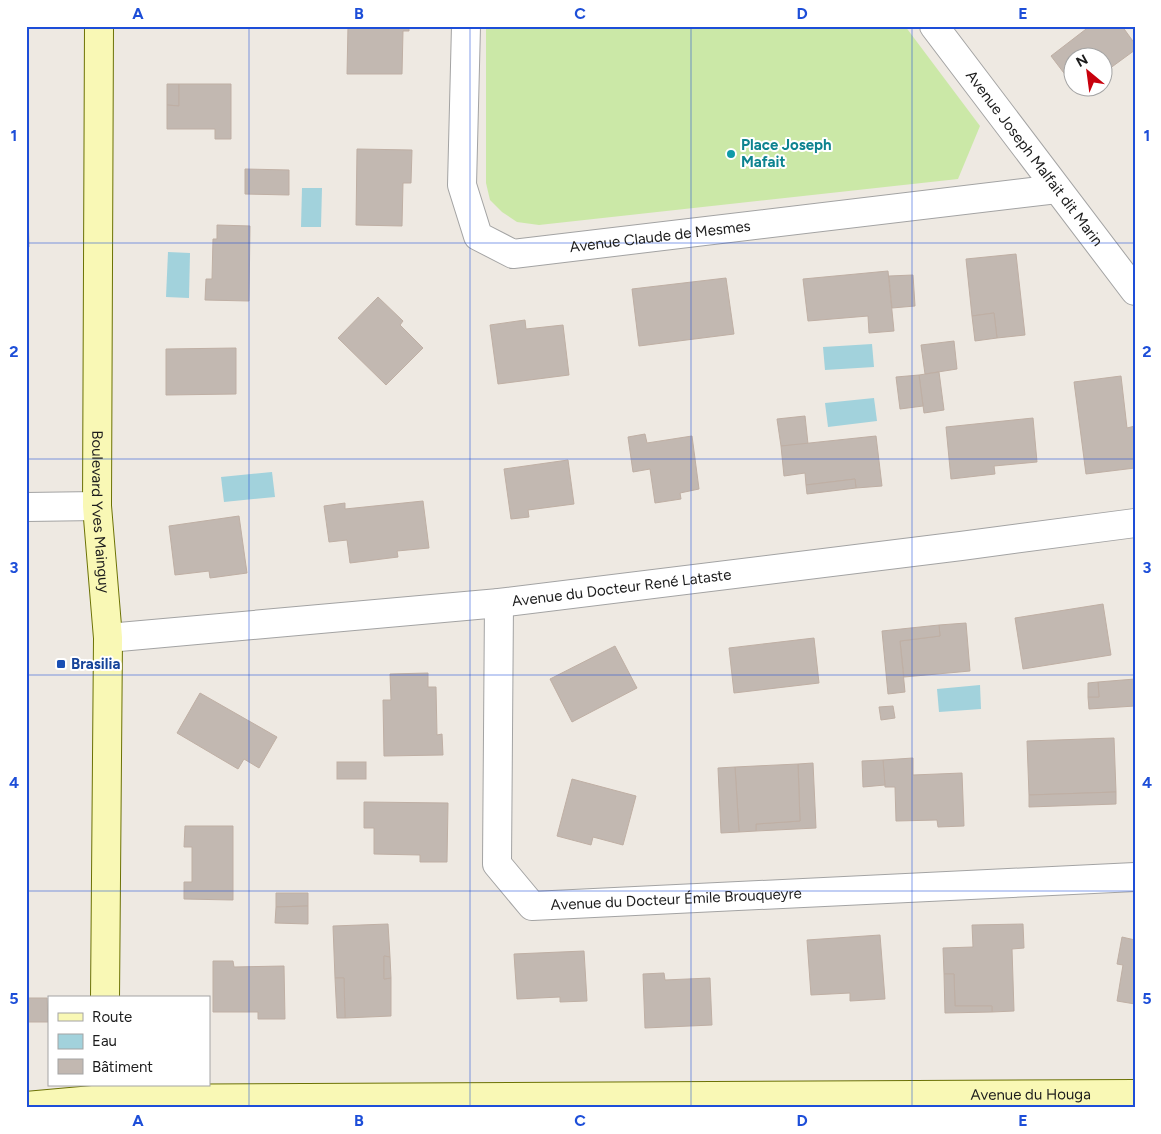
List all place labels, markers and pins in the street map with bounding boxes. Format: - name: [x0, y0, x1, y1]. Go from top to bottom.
- place label: Place Joseph Mafait: [741, 136, 832, 171]
- marker: Place Joseph Mafait: [725, 148, 737, 160]
- place label: Brasilia: [71, 655, 120, 673]
- marker: Brasilia: [55, 658, 67, 670]

